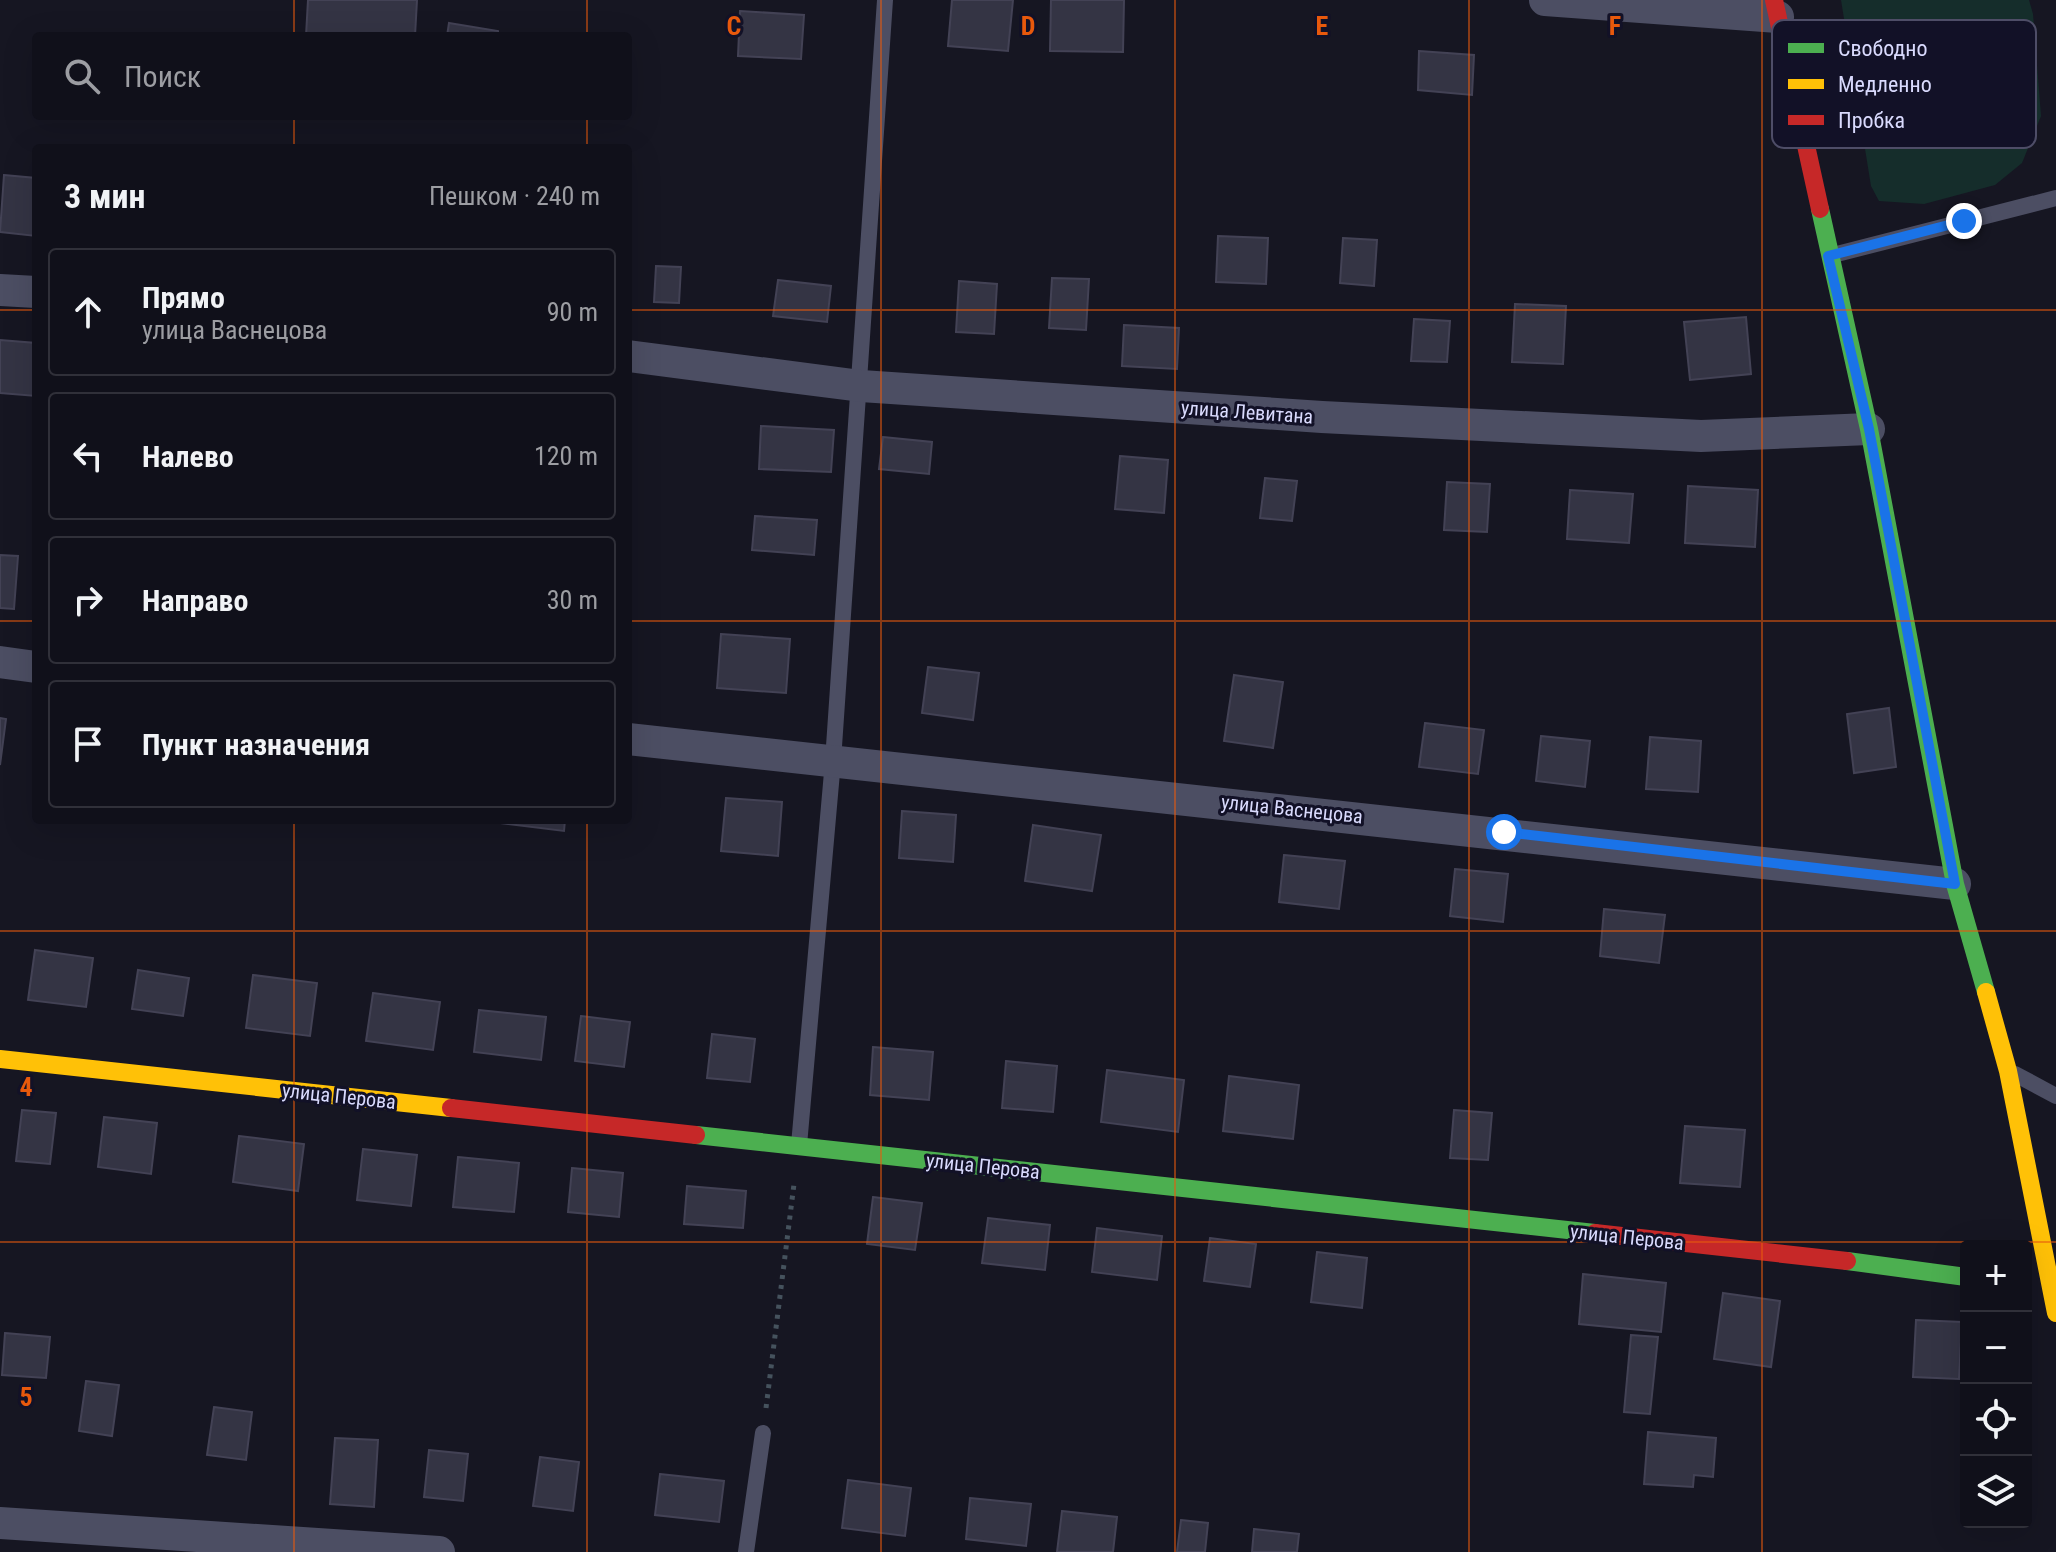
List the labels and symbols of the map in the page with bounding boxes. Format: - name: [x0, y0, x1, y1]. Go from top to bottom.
- text: C: [727, 11, 742, 41]
- text: D: [1021, 11, 1035, 41]
- text: E: [1316, 11, 1329, 41]
- text: F: [1609, 11, 1621, 41]
- legend: [1772, 20, 2036, 148]
- text: Свободно: [1838, 36, 1928, 61]
- text: Медленно: [1838, 72, 1932, 97]
- text: Пробка: [1838, 108, 1905, 133]
- route end: [1946, 203, 1982, 239]
- street label: улица Левитана: [1180, 395, 1314, 429]
- street label: улица Васнецова: [1220, 790, 1364, 828]
- route start: [1486, 814, 1522, 850]
- text: 4: [19, 1072, 33, 1102]
- street label: улица Перова: [281, 1078, 397, 1114]
- street label: улица Перова: [925, 1148, 1041, 1184]
- street label: улица Перова: [1569, 1219, 1685, 1255]
- text: 5: [19, 1382, 33, 1412]

